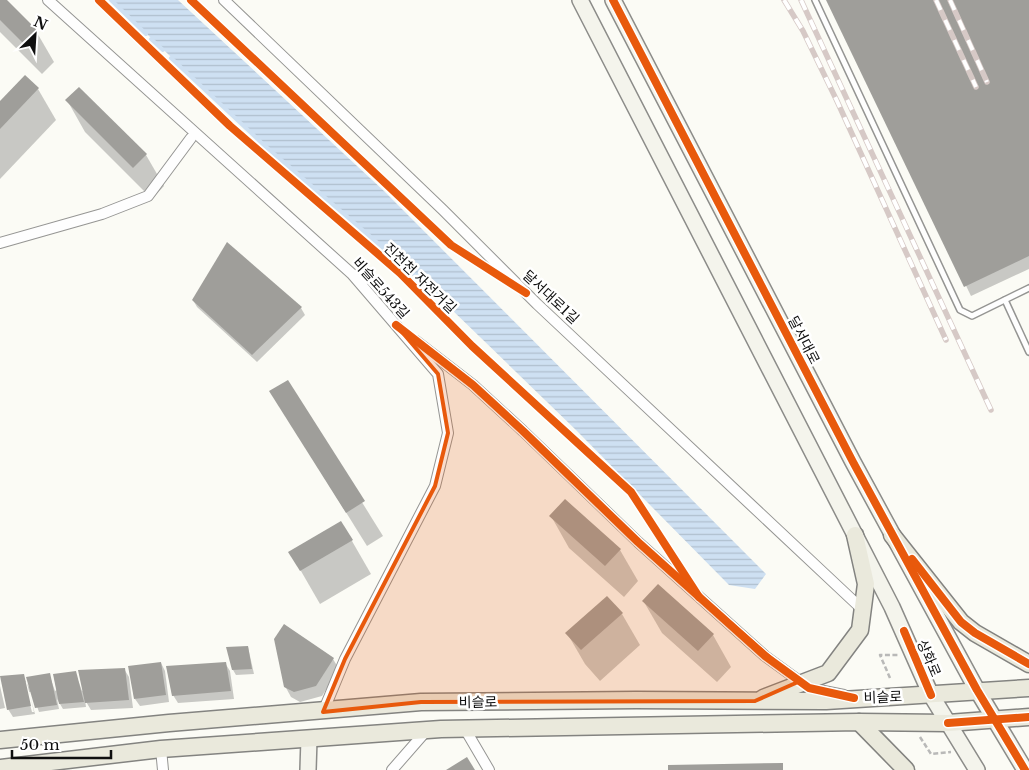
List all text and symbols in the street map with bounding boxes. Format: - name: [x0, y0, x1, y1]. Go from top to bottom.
- north arrow: [10, 10, 60, 60]
- text: N: [31, 12, 50, 34]
- street label: 진천천 자전거길: [380, 239, 460, 317]
- street label: 비슬로543길: [349, 254, 413, 322]
- street label: 달서대로1길: [519, 266, 583, 328]
- street label: 달서대로: [784, 313, 824, 367]
- street label: 상화로: [913, 637, 945, 679]
- street label: 비슬로: [863, 687, 903, 707]
- street label: 비슬로: [459, 693, 498, 711]
- scale bar: [12, 728, 111, 760]
- text: 50 m: [20, 735, 60, 754]

